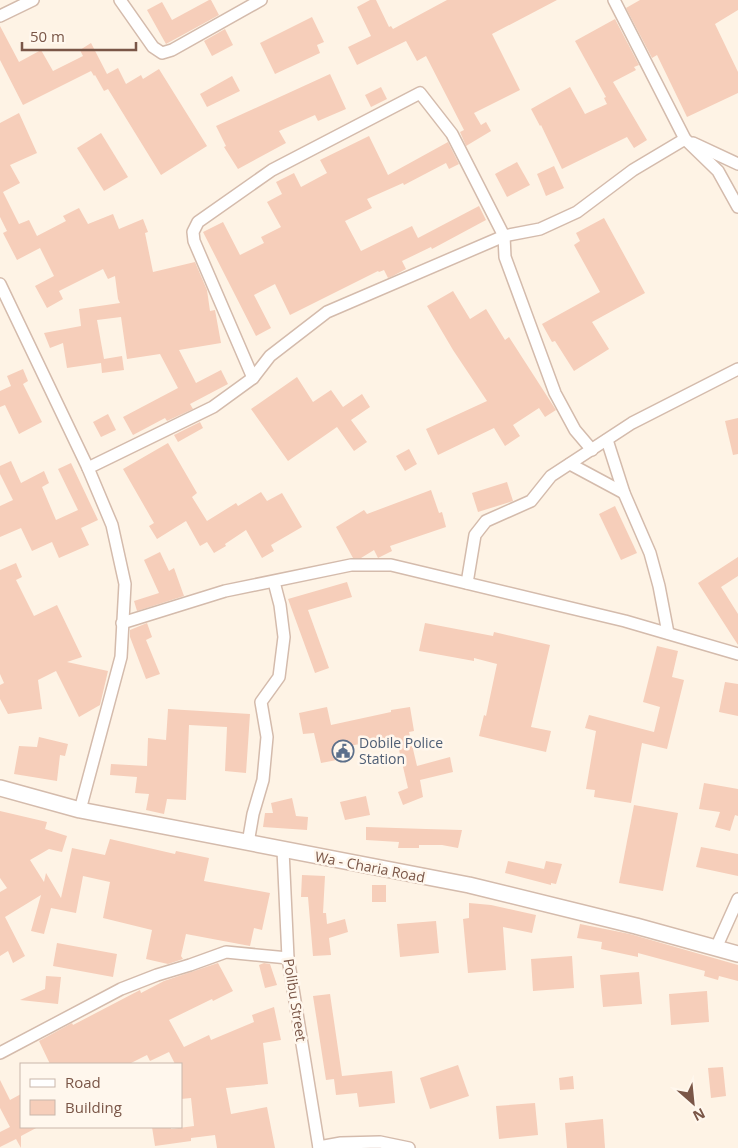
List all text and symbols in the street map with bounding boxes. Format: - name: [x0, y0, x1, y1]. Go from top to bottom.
- scale bar: [22, 20, 136, 52]
- text: 50 m: [30, 26, 65, 46]
- place label: Dobile Police Station: [359, 733, 443, 768]
- public building icon: Dobile Police Station: [331, 739, 355, 763]
- street label: Wa - Charia Road: [313, 847, 427, 886]
- street label: Polibu Street: [280, 957, 311, 1043]
- legend: [20, 1063, 182, 1128]
- text: Road: [65, 1072, 101, 1092]
- north arrow: [668, 1078, 718, 1128]
- text: Building: [65, 1097, 122, 1117]
- text: N: [690, 1104, 709, 1126]

